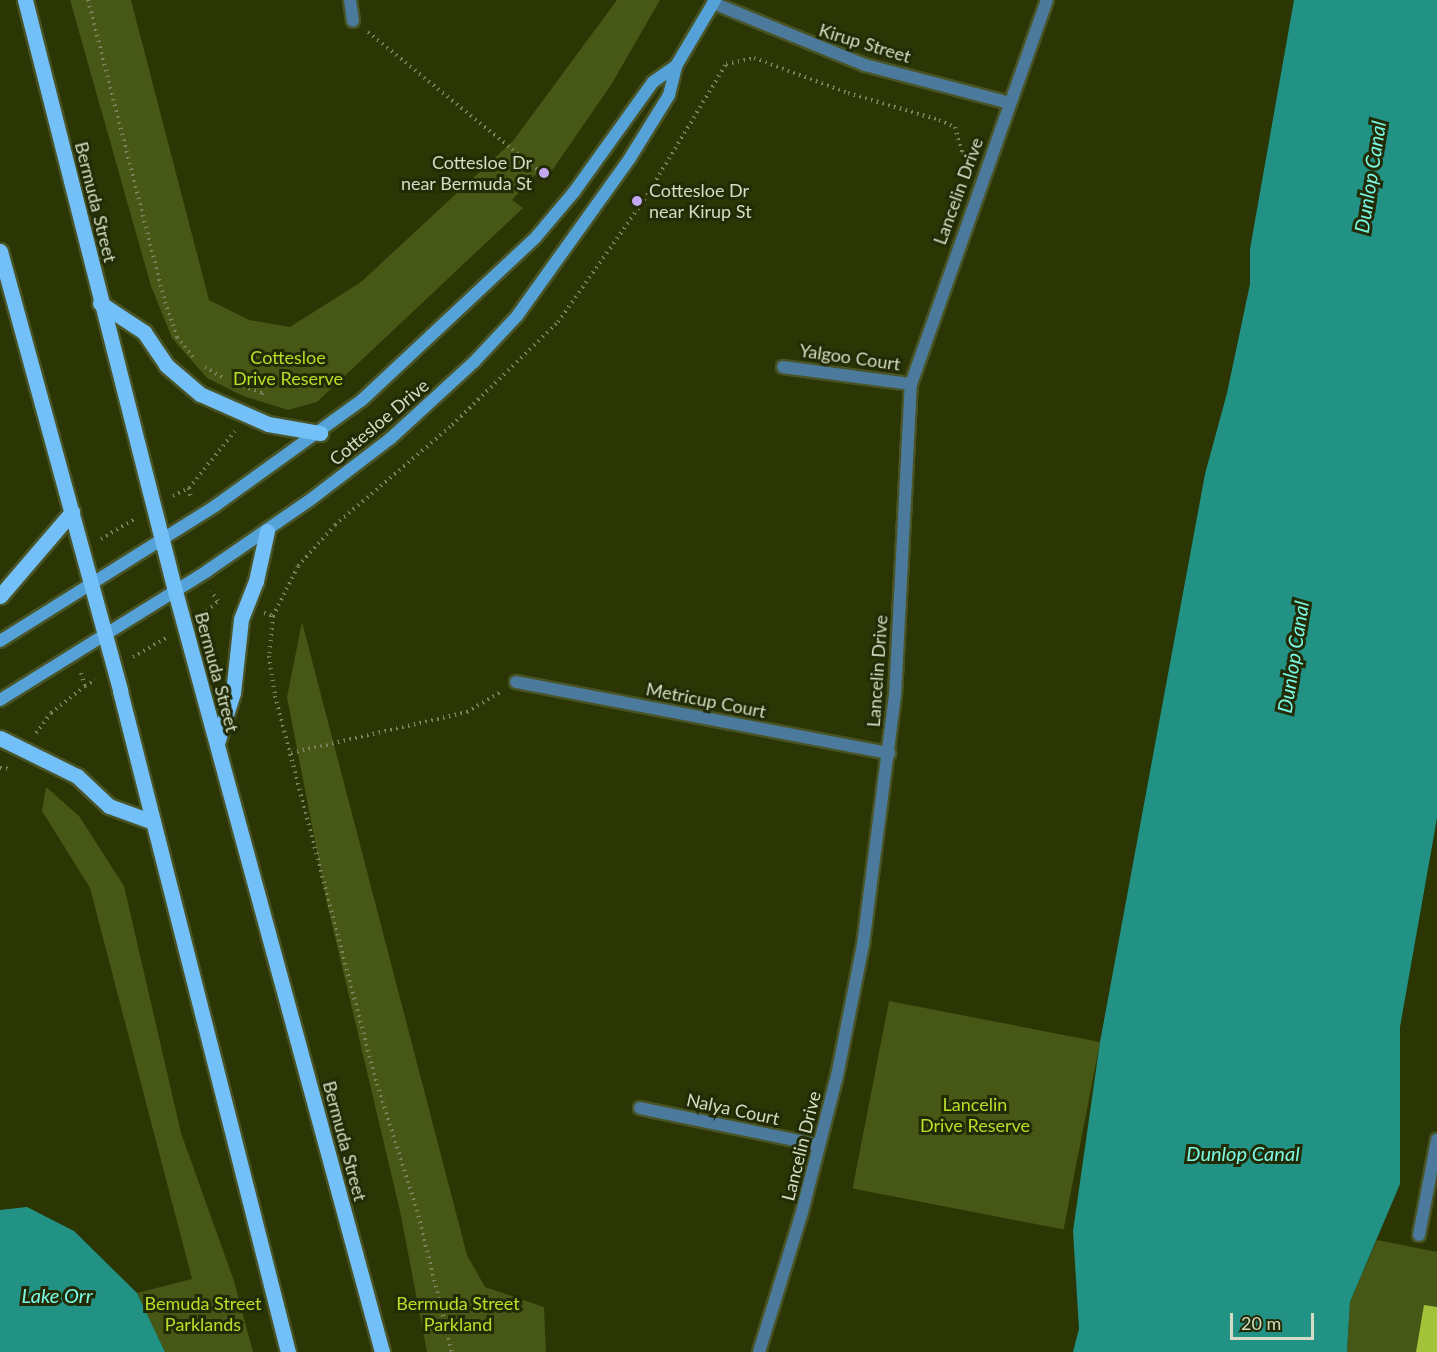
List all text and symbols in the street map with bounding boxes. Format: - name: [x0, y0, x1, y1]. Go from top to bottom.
- street label: Kirup Street: [816, 19, 914, 67]
- water label: Dunlop Canal: [1349, 119, 1391, 235]
- street label: Lancelin Drive: [929, 135, 987, 247]
- street label: Bermuda Street: [71, 140, 121, 264]
- place label: Cottesloe Dr near Bermuda St: [401, 152, 532, 195]
- marker: Cottesloe Dr near Bermuda St: [537, 166, 551, 180]
- place label: Cottesloe Dr near Kirup St: [649, 180, 752, 222]
- marker: Cottesloe Dr near Kirup St: [630, 194, 644, 208]
- street label: Yalgoo Court: [798, 339, 902, 375]
- park label: Cottesloe Drive Reserve: [233, 347, 343, 389]
- street label: Cottesloe Drive: [325, 374, 433, 470]
- water label: Dunlop Canal: [1272, 599, 1314, 715]
- street label: Bermuda Street: [191, 610, 243, 734]
- street label: Lancelin Drive: [862, 614, 892, 728]
- street label: Metricup Court: [644, 678, 768, 722]
- street label: Bermuda Street: [319, 1079, 371, 1203]
- street label: Nalya Court: [685, 1089, 781, 1129]
- street label: Lancelin Drive: [777, 1089, 825, 1203]
- park label: Lancelin Drive Reserve: [920, 1094, 1030, 1136]
- water label: Dunlop Canal: [1186, 1141, 1300, 1165]
- water label: Lake Orr: [22, 1283, 92, 1307]
- park label: Bemuda Street Parklands: [145, 1293, 261, 1336]
- park label: Bermuda Street Parkland: [396, 1293, 520, 1336]
- scale bar: [1233, 1301, 1317, 1339]
- text: 20 m: [1241, 1312, 1281, 1334]

